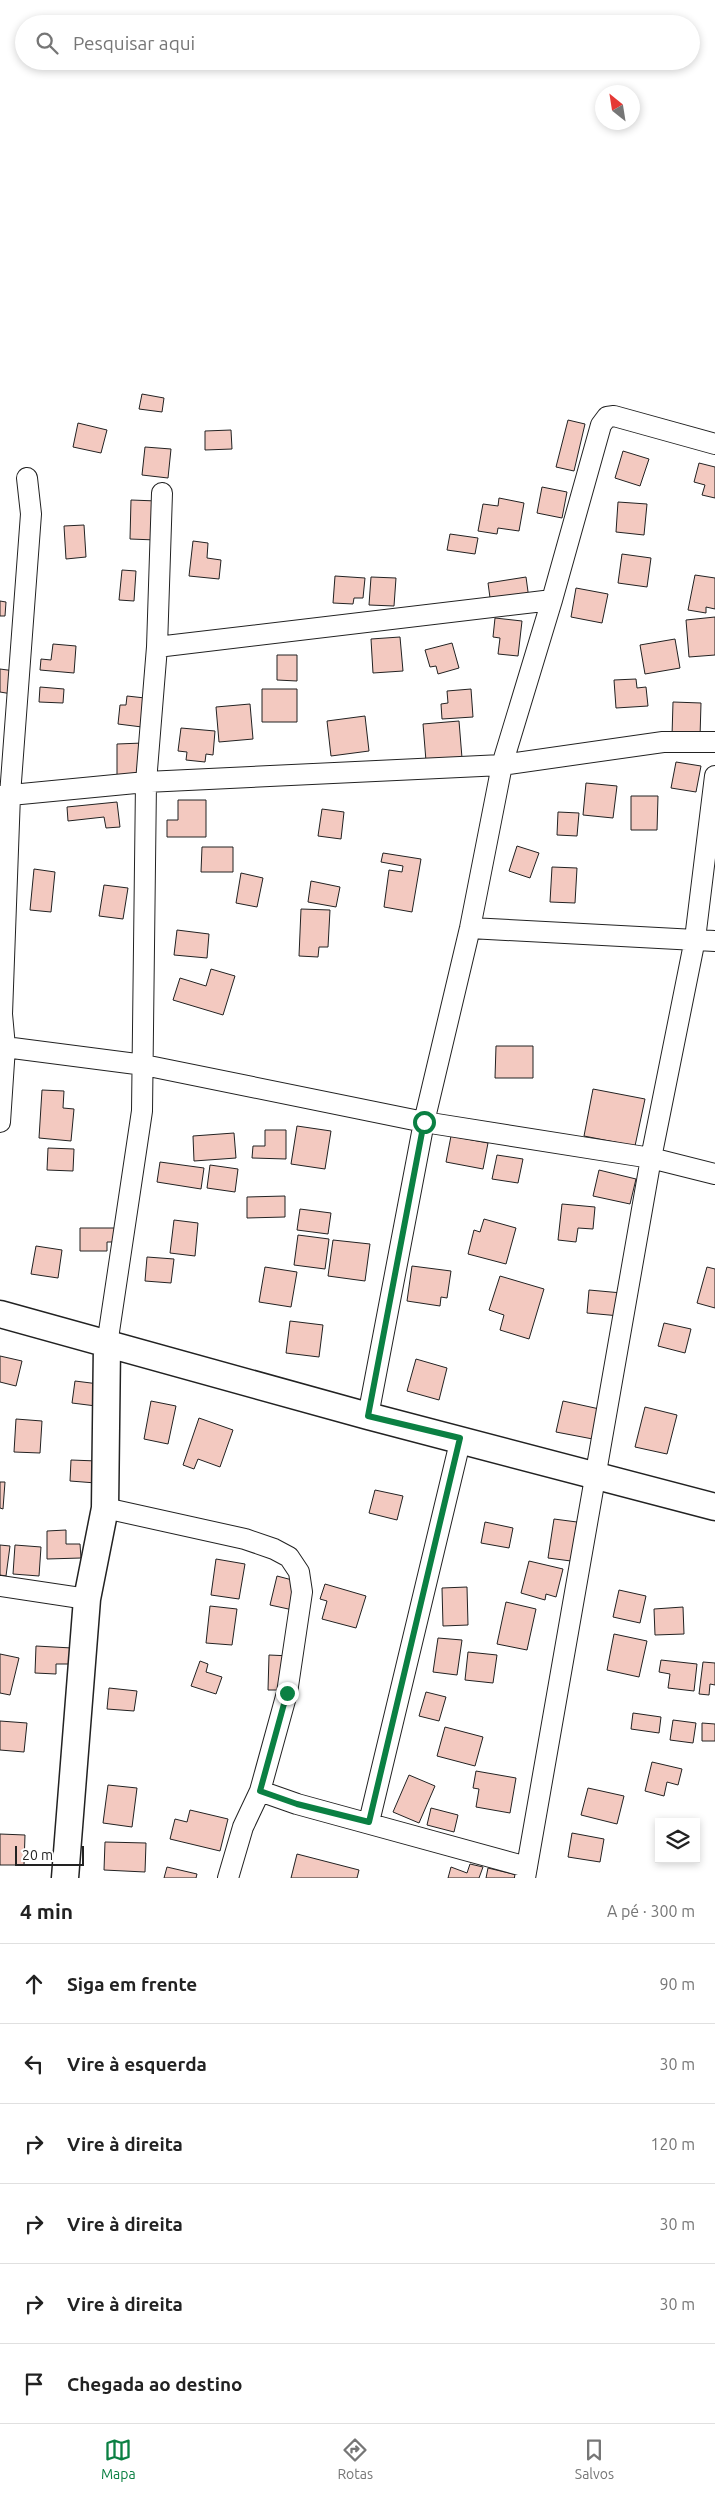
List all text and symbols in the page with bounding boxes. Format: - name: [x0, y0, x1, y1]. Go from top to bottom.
- search box: [15, 15, 700, 70]
- icon: search: [33, 29, 61, 57]
- text: Pesquisar aqui: [73, 32, 195, 54]
- north arrow: [595, 85, 640, 130]
- route start: [413, 1111, 436, 1134]
- route end: [276, 1682, 299, 1705]
- map controls: [655, 1818, 700, 1863]
- button: layers: [655, 1818, 700, 1863]
- scale bar: [15, 1843, 84, 1866]
- text: 20 m: [22, 1847, 53, 1863]
- text: 4 min: [20, 1899, 73, 1923]
- text: A pé · 300 m: [607, 1902, 695, 1920]
- icon: ahead: [20, 1970, 48, 1998]
- text: Siga em frente: [67, 1973, 197, 1995]
- text: 90 m: [659, 1975, 695, 1993]
- icon: left: [20, 2050, 48, 2078]
- text: Vire à esquerda: [67, 2053, 207, 2075]
- text: 30 m: [659, 2055, 695, 2073]
- icon: right: [20, 2130, 48, 2158]
- text: Vire à direita: [67, 2133, 183, 2155]
- text: 120 m: [650, 2135, 695, 2153]
- icon: right: [20, 2210, 48, 2238]
- text: Vire à direita: [67, 2213, 183, 2235]
- text: 30 m: [659, 2215, 695, 2233]
- icon: right: [20, 2290, 48, 2318]
- text: Vire à direita: [67, 2293, 183, 2315]
- text: 30 m: [659, 2295, 695, 2313]
- icon: arrive: [20, 2370, 48, 2398]
- text: Chegada ao destino: [67, 2373, 243, 2395]
- tab: Mapa: [101, 2436, 136, 2482]
- tab: Rotas: [337, 2436, 373, 2482]
- tab: Salvos: [575, 2436, 614, 2482]

